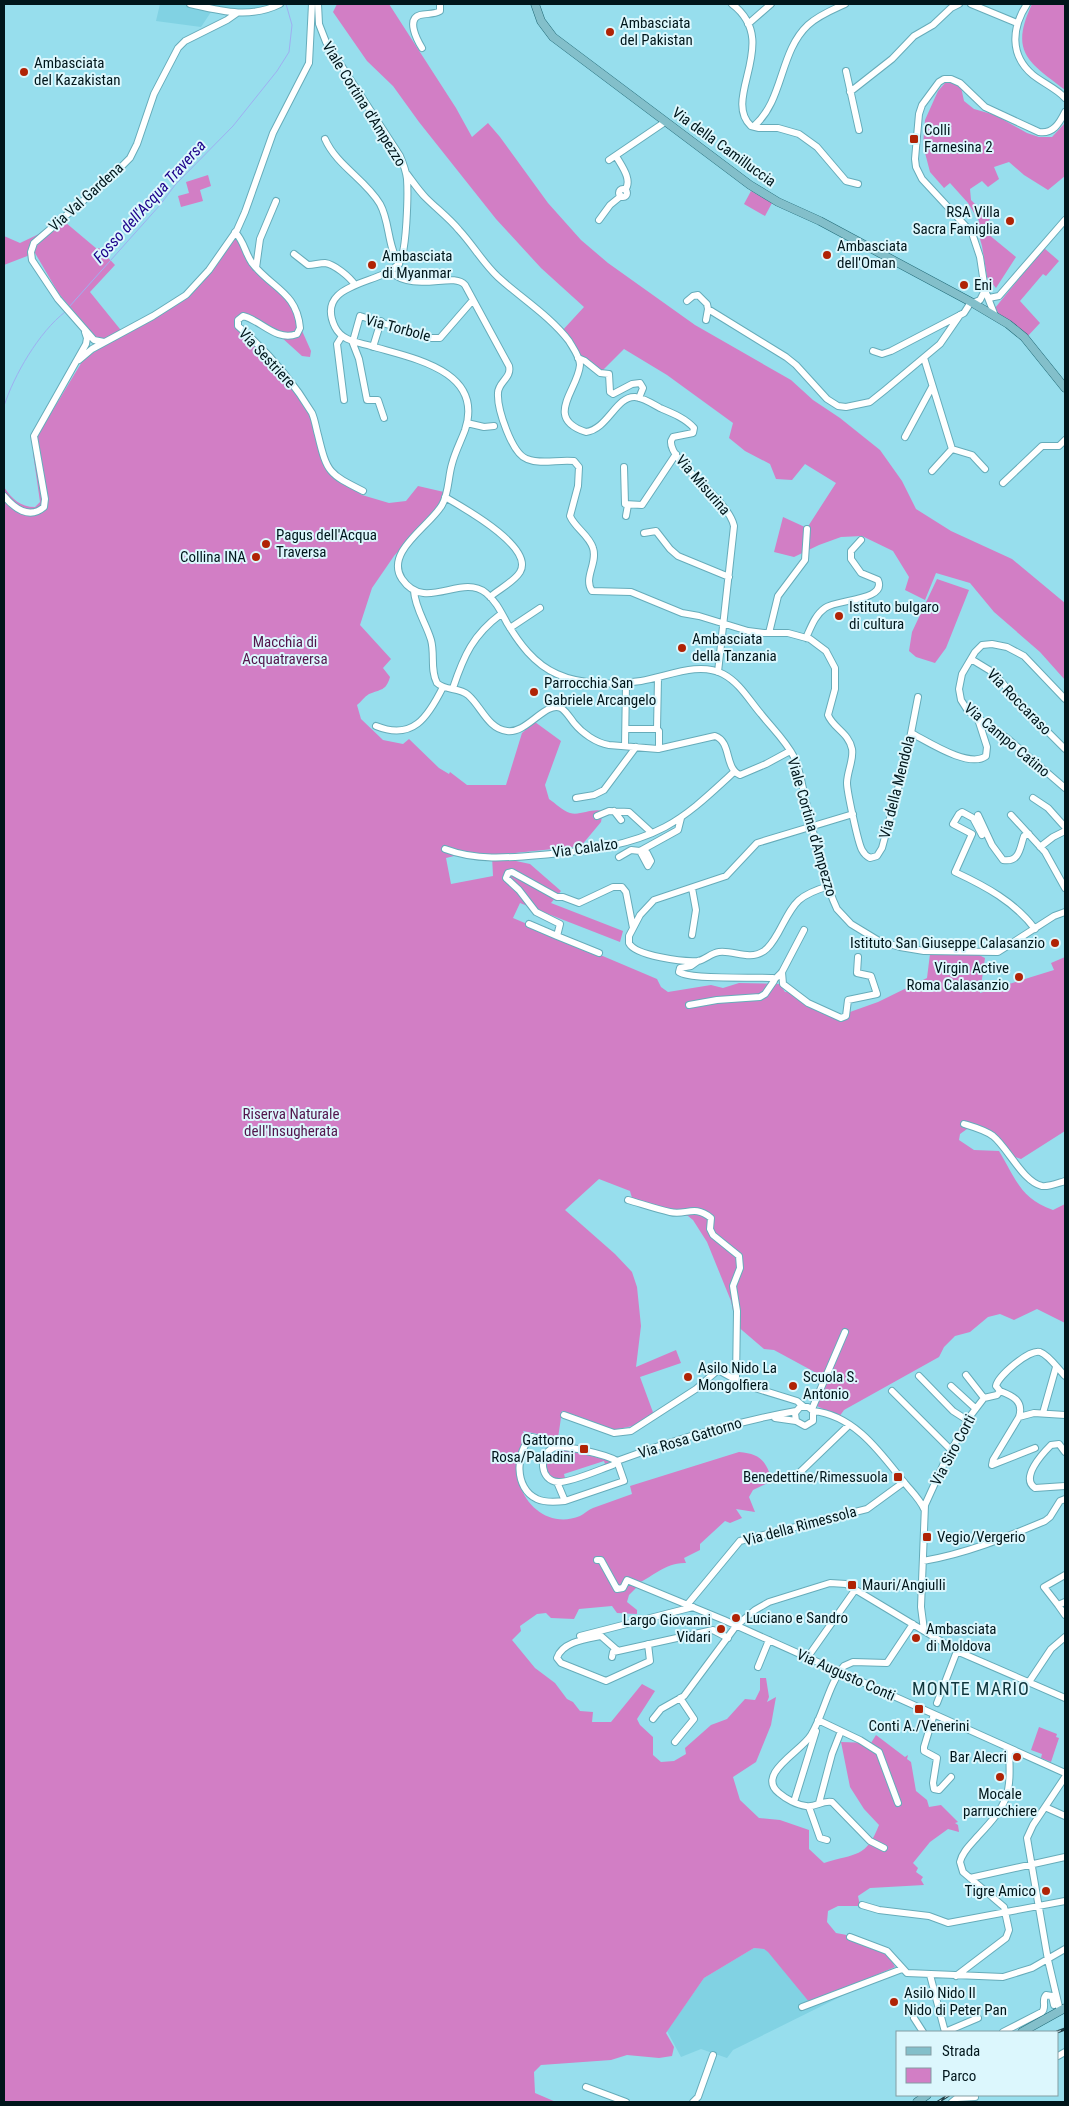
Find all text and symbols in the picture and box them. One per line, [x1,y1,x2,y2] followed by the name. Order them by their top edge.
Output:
[620,14,693,49] place label: Ambasciata del Pakistan
[604,26,616,38] marker: Ambasciata del Pakistan
[318,38,410,170] street label: Viale Cortina d'Ampezzo
[34,54,120,89] place label: Ambasciata del Kazakistan
[18,66,30,78] marker: Ambasciata del Kazakistan
[669,103,779,191] street label: Via della Camilluccia
[924,121,993,156] place label: Colli Farnesina 2
[908,133,920,145] marker: Colli Farnesina 2
[89,136,210,267] water label: Fosso dell'Acqua Traversa
[45,159,127,235] street label: Via Val Gardena
[913,203,1000,238] place label: RSA Villa Sacra Famiglia
[1004,215,1016,227] marker: RSA Villa Sacra Famiglia
[837,237,908,272] place label: Ambasciata dell'Oman
[382,247,453,282] place label: Ambasciata di Myanmar
[821,249,833,261] marker: Ambasciata dell'Oman
[366,259,378,271] marker: Ambasciata di Myanmar
[974,276,992,294] place label: Eni
[958,279,970,291] marker: Eni
[363,311,433,345] street label: Via Torbole
[235,324,299,392] street label: Via Sestriere
[672,451,734,519] street label: Via Misurina
[276,526,377,561] place label: Pagus dell'Acqua Traversa
[260,538,272,550] marker: Pagus dell'Acqua Traversa
[180,548,246,566] place label: Collina INA
[250,551,262,563] marker: Collina INA
[849,598,939,633] place label: Istituto bulgaro di cultura
[833,610,845,622] marker: Istituto bulgaro di cultura
[692,630,777,665] place label: Ambasciata della Tanzania
[242,633,328,668] park label: Macchia di Acquatraversa
[676,642,688,654] marker: Ambasciata della Tanzania
[983,665,1055,739] street label: Via Roccaraso
[544,674,656,709] place label: Parrocchia San Gabriele Arcangelo
[528,686,540,698] marker: Parrocchia San Gabriele Arcangelo
[961,699,1053,781] street label: Via Campo Catino
[875,734,919,840] street label: Via della Mendola
[784,755,840,899] street label: Viale Cortina d'Ampezzo
[551,834,619,862] street label: Via Calalzo
[850,934,1045,952] place label: Istituto San Giuseppe Calasanzio
[1049,937,1061,949] marker: Istituto San Giuseppe Calasanzio
[906,959,1009,994] place label: Virgin Active Roma Calasanzio
[1013,971,1025,983] marker: Virgin Active Roma Calasanzio
[242,1105,340,1140] park label: Riserva Naturale dell'Insugherata
[698,1359,777,1394] place label: Asilo Nido La Mongolfiera
[803,1368,858,1403] place label: Scuola S. Antonio
[682,1371,694,1383] marker: Asilo Nido La Mongolfiera
[787,1380,799,1392] marker: Scuola S. Antonio
[927,1411,979,1489] street label: Via Siro Corti
[636,1414,744,1462] street label: Via Rosa Gattorno
[491,1431,574,1466] place label: Gattorno Rosa/Paladini
[578,1443,590,1455] marker: Gattorno Rosa/Paladini
[743,1468,888,1486] place label: Benedettine/Rimessuola
[892,1471,904,1483] marker: Benedettine/Rimessuola
[742,1502,858,1550] street label: Via della Rimessola
[937,1528,1026,1546] place label: Vegio/Vergerio
[921,1531,933,1543] marker: Vegio/Vergerio
[862,1576,946,1594] place label: Mauri/Angiulli
[846,1579,858,1591] marker: Mauri/Angiulli
[746,1609,848,1627] place label: Luciano e Sandro
[623,1611,711,1646] place label: Largo Giovanni Vidari
[730,1612,742,1624] marker: Luciano e Sandro
[926,1620,997,1655] place label: Ambasciata di Moldova
[715,1623,727,1635] marker: Largo Giovanni Vidari
[910,1632,922,1644] marker: Ambasciata di Moldova
[794,1645,898,1705] street label: Via Augusto Conti
[912,1678,1030,1699] district label: MONTE MARIO
[913,1703,925,1715] marker: Conti A./Venerini
[869,1717,969,1735] place label: Conti A./Venerini
[950,1748,1007,1766] place label: Bar Alecri
[1011,1751,1023,1763] marker: Bar Alecri
[994,1771,1006,1783] marker: Mocale parrucchiere
[963,1785,1037,1820] place label: Mocale parrucchiere
[965,1882,1036,1900] place label: Tigre Amico
[1040,1885,1052,1897] marker: Tigre Amico
[904,1984,1007,2019] place label: Asilo Nido Il Nido di Peter Pan
[888,1996,900,2008] marker: Asilo Nido Il Nido di Peter Pan
[896,2031,1059,2096] legend
[942,2042,980,2060] text: Strada
[942,2067,976,2085] text: Parco

